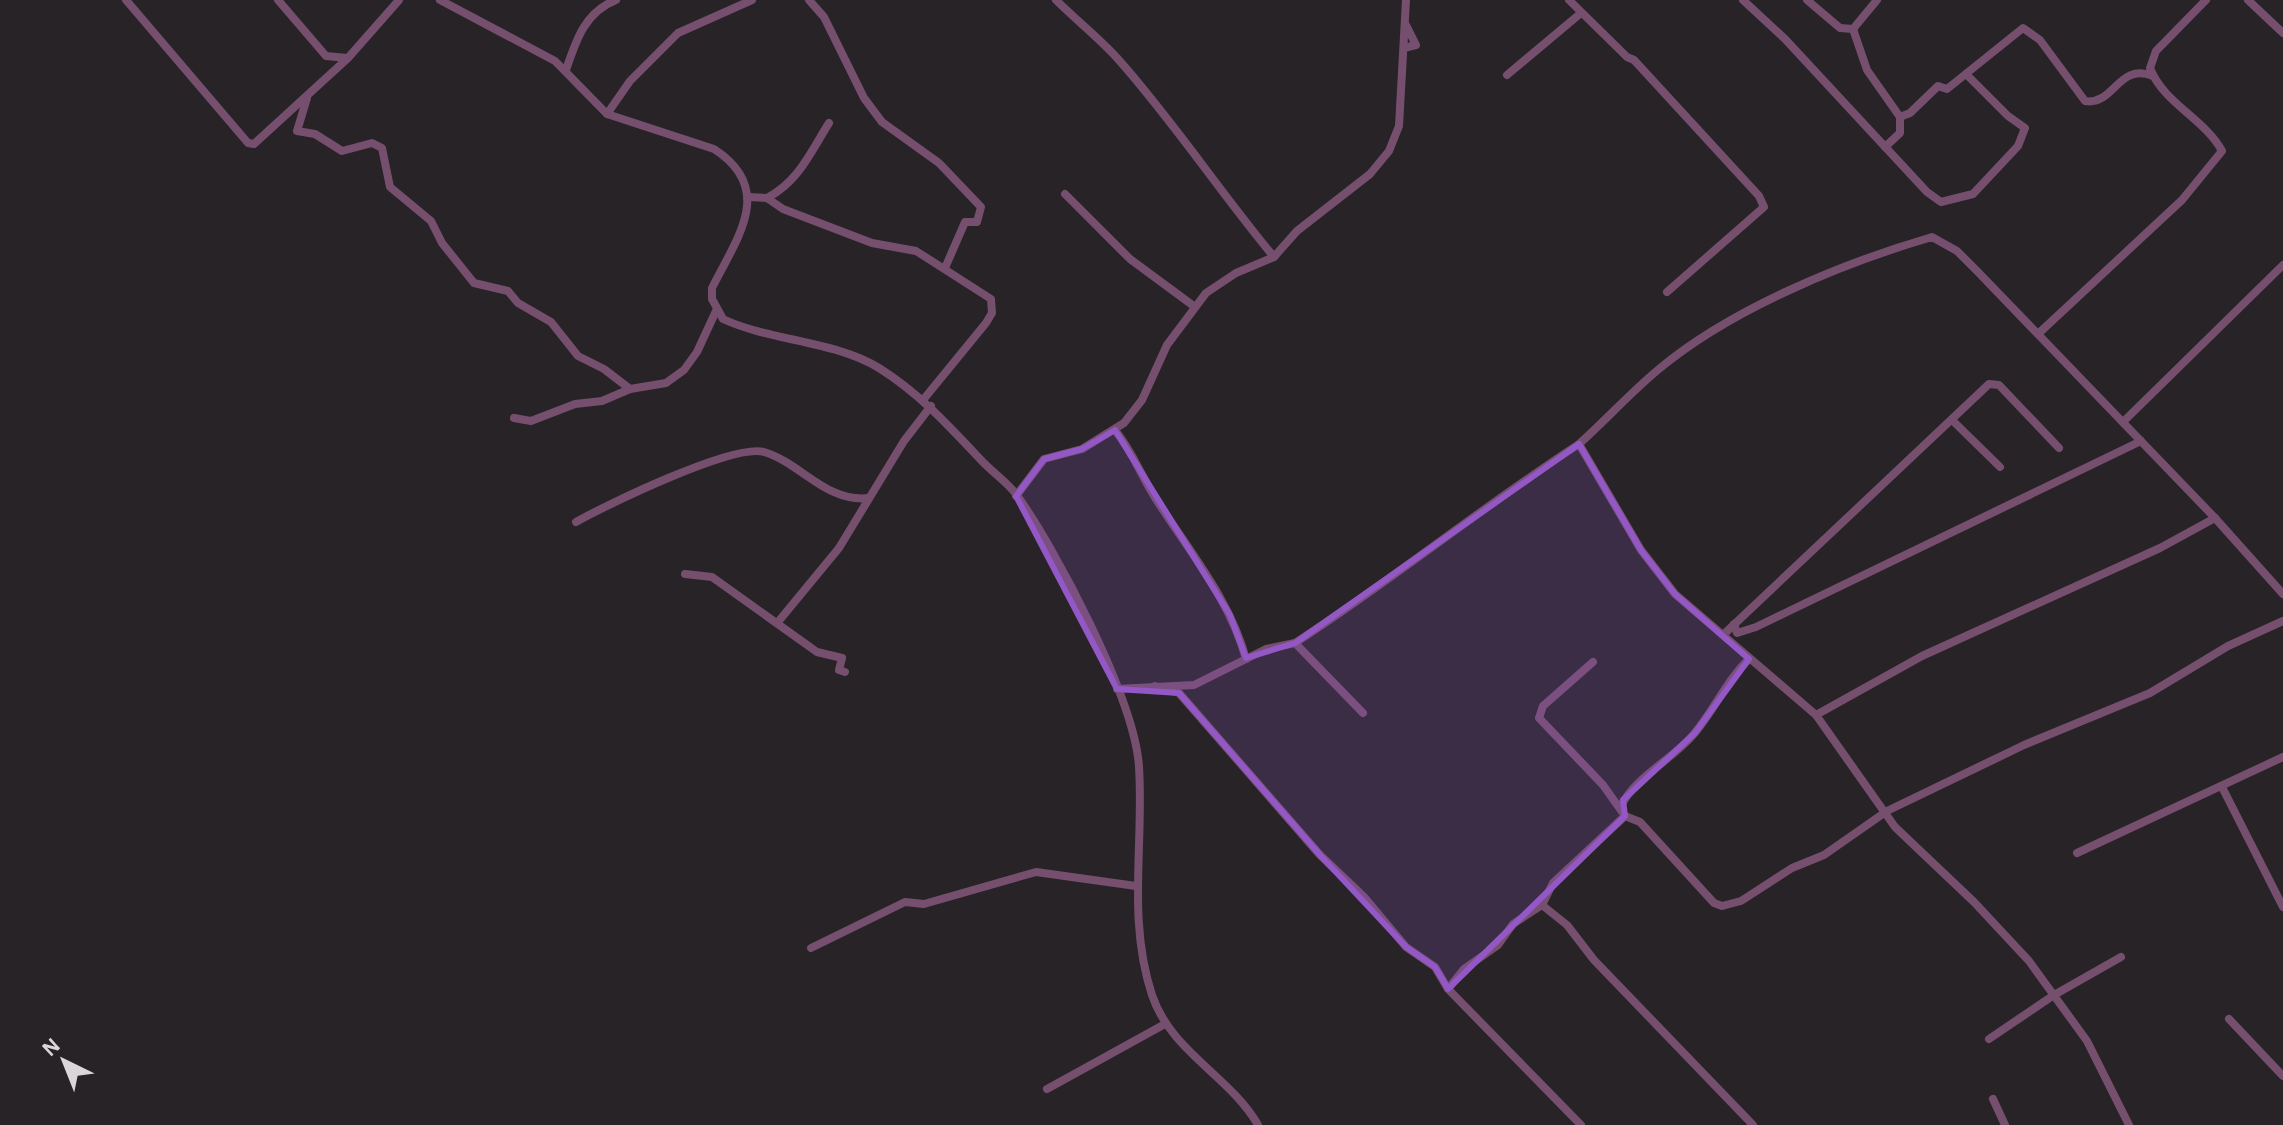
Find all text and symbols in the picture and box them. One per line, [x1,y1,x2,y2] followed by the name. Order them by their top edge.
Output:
[24,1021,104,1101] north arrow
[38,1034,64,1060] text: N

